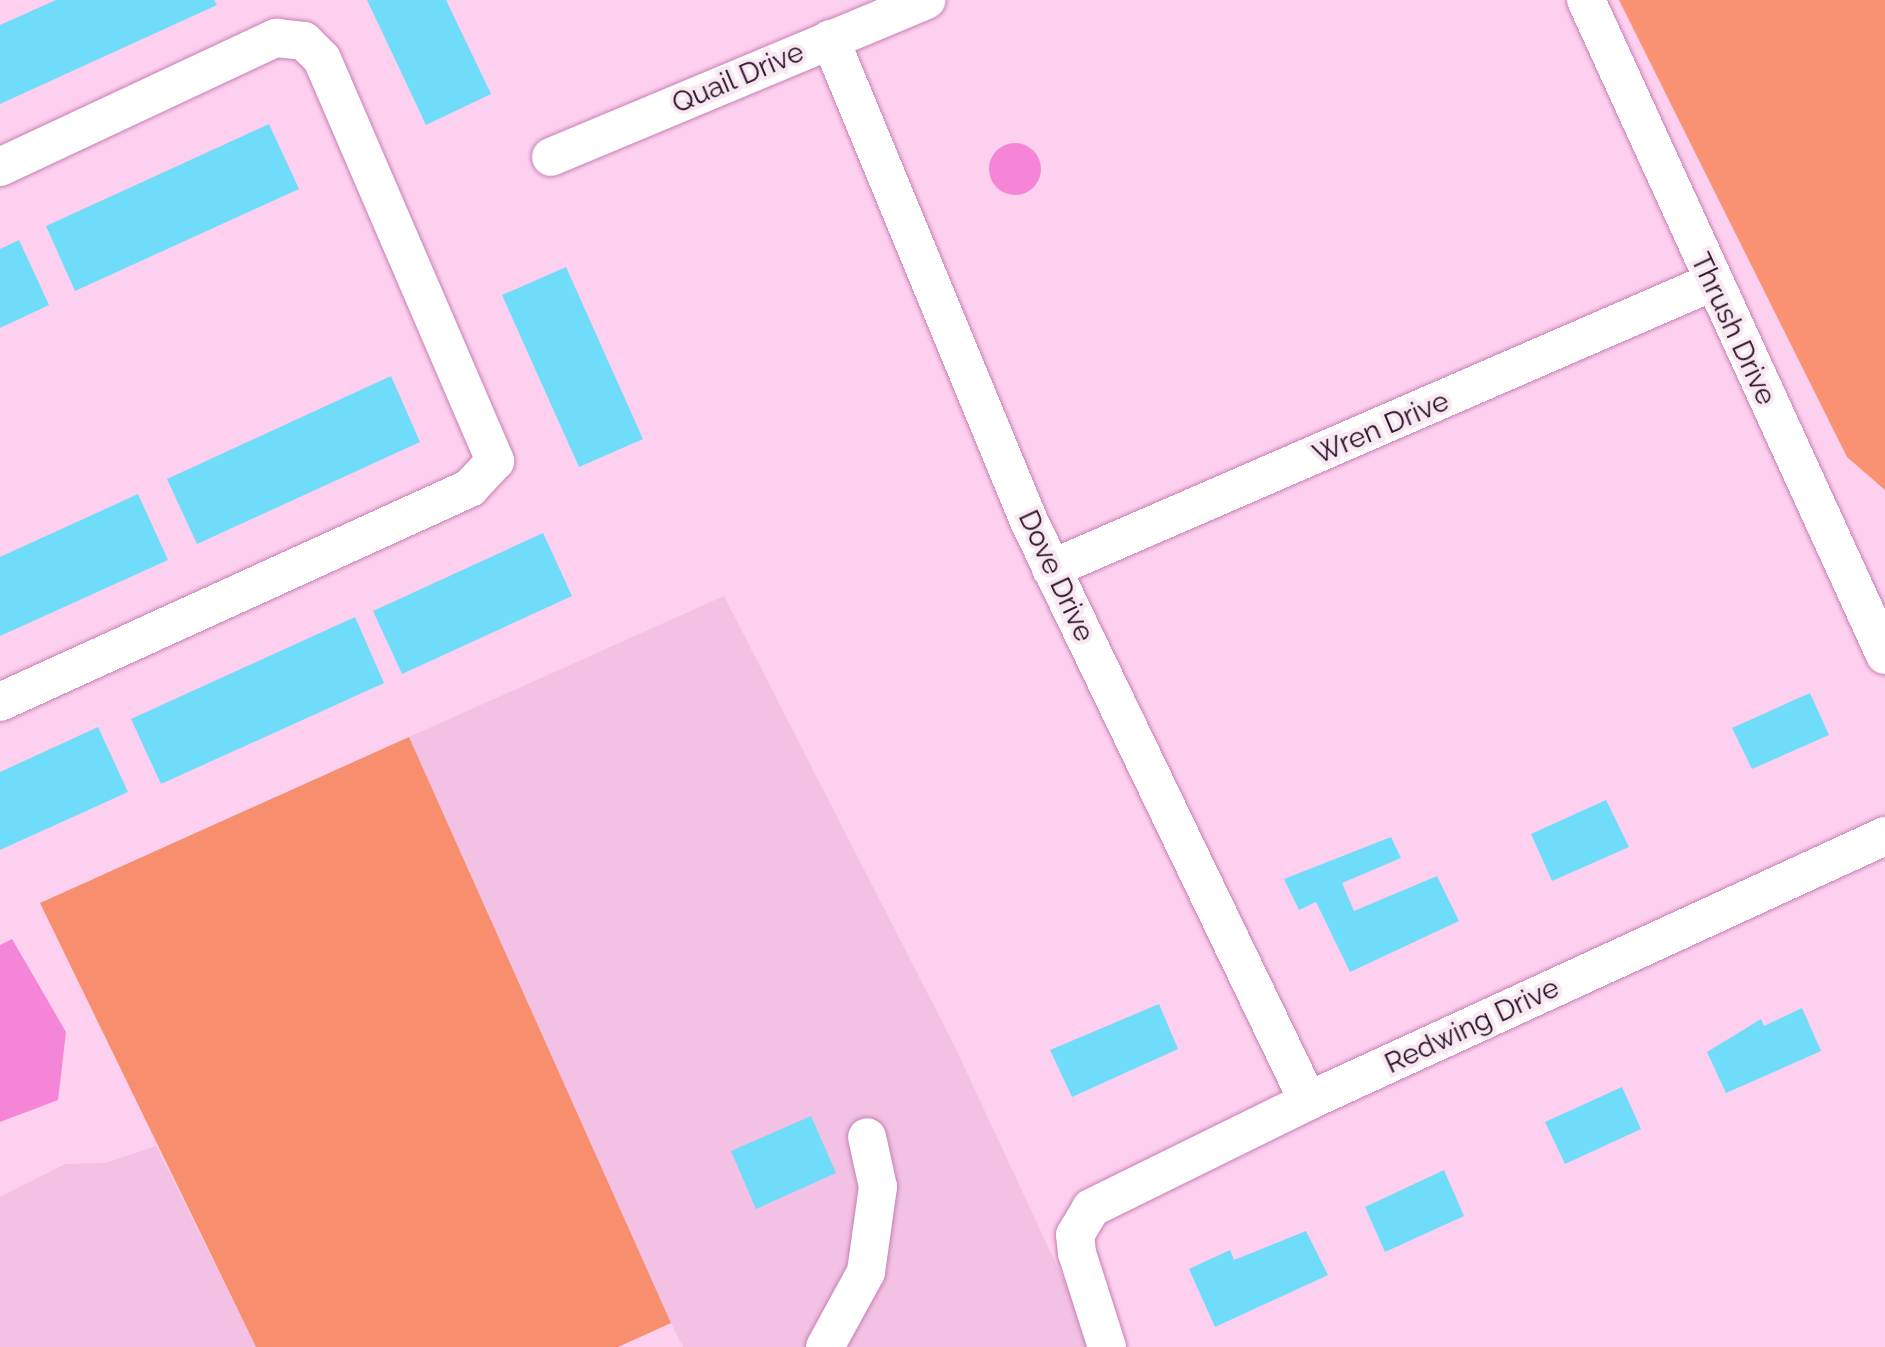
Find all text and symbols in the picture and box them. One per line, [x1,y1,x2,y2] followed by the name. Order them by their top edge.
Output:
[667,35,809,121] street label: Quail Drive
[1683,248,1783,410] street label: Thrush Drive
[1308,384,1454,472] street label: Wren Drive
[1011,505,1101,647] street label: Dove Drive
[1380,971,1564,1081] street label: Redwing Drive

